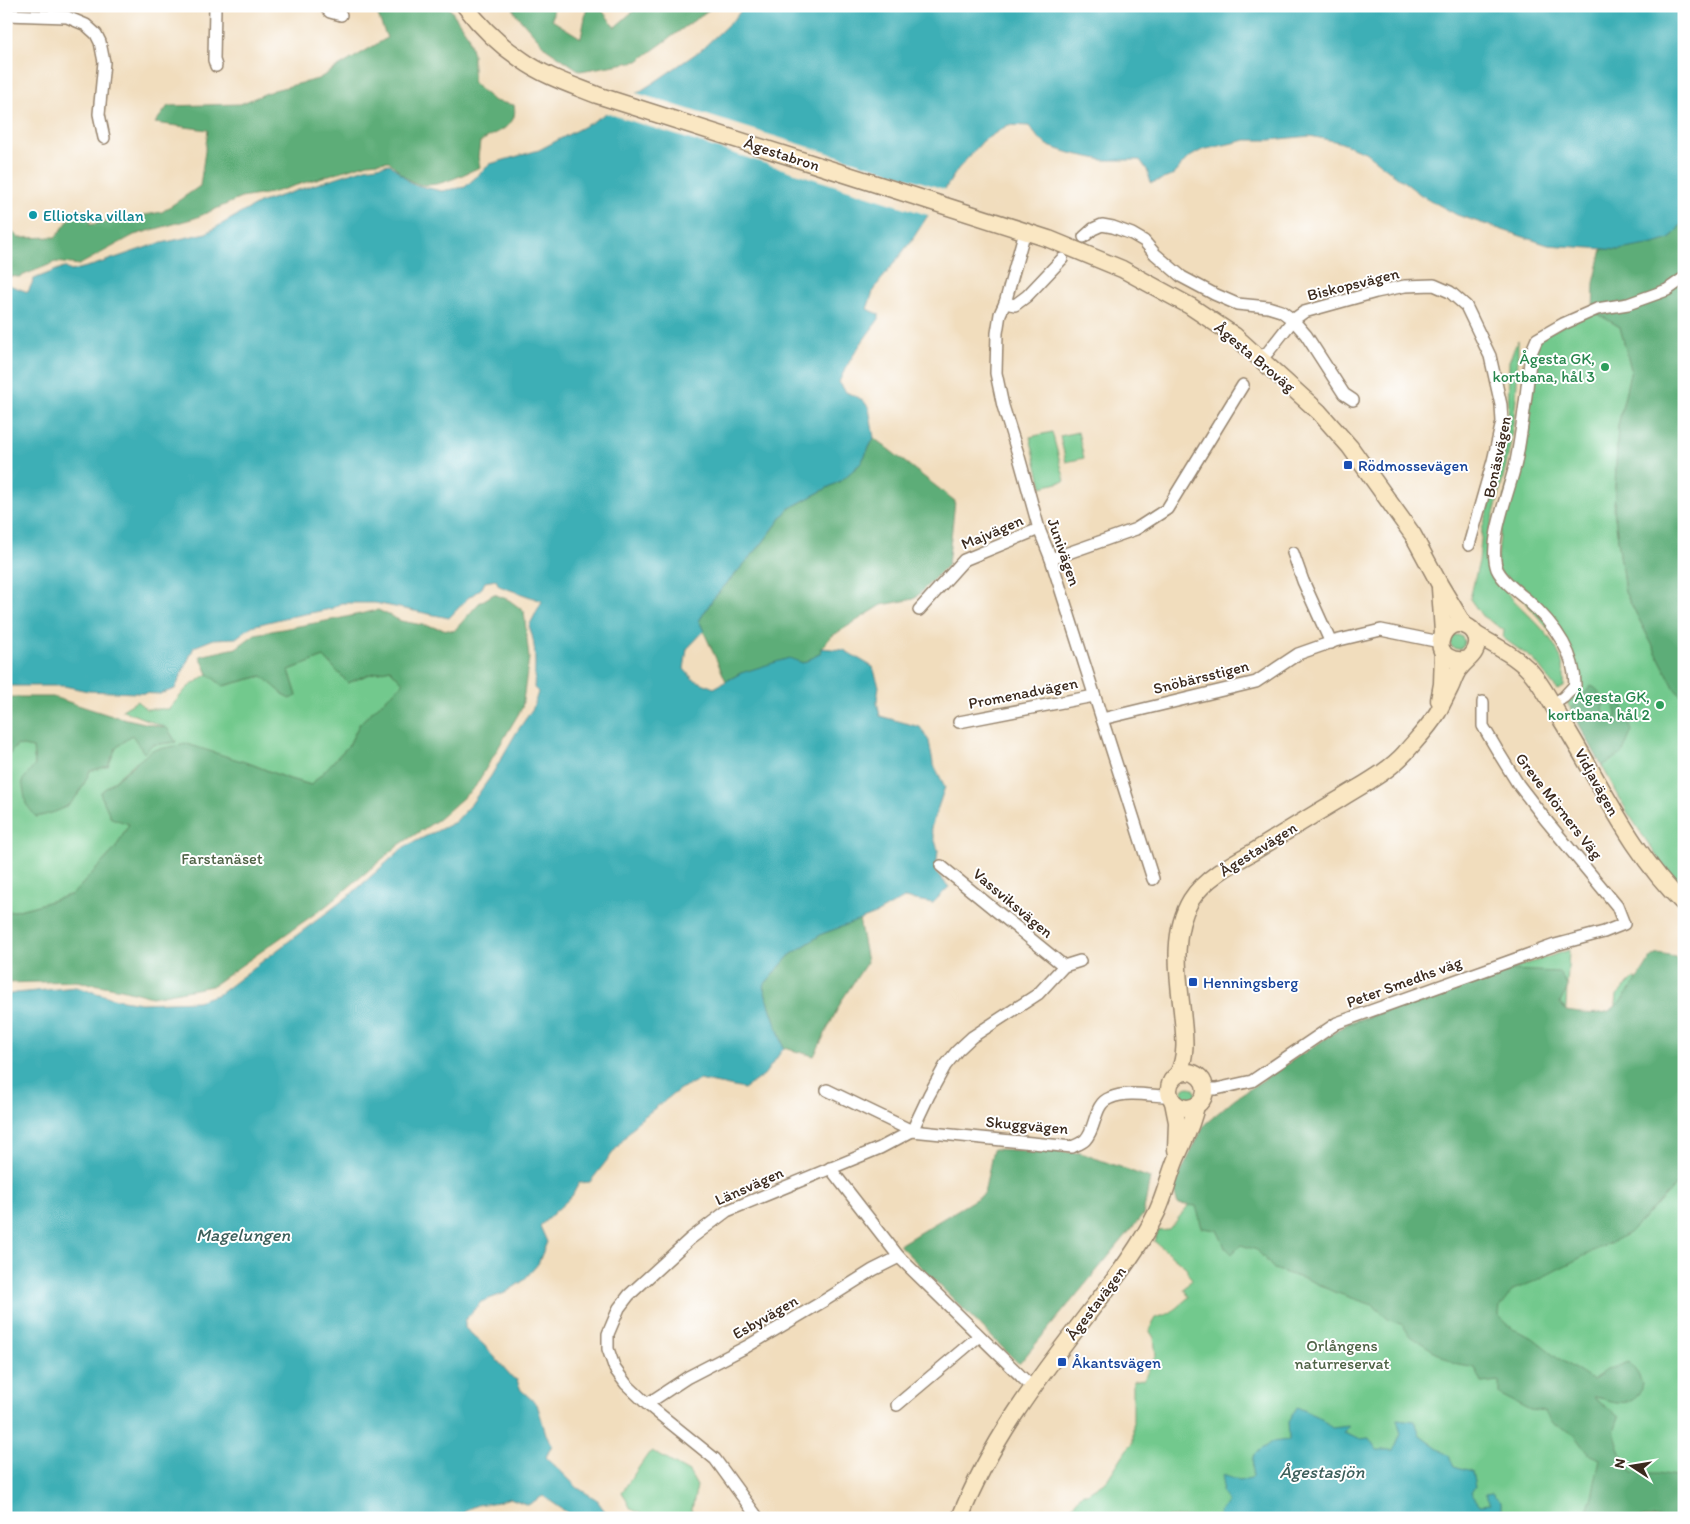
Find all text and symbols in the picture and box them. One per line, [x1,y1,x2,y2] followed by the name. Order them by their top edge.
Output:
[742,133,822,175] street label: Ågestabron
[43,206,144,225] place label: Elliotska villan
[27,209,39,221] marker: Elliotska villan
[1305,263,1401,305] street label: Biskopsvägen
[1211,318,1300,397] street label: Ågesta Broväg
[1493,349,1595,386] place label: Ågesta GK, kortbana, hål 3
[1599,361,1611,373] marker: Ågesta GK, kortbana, hål 3
[1479,414,1515,500] street label: Bonäsvägen
[1358,456,1468,475] place label: Rödmossevägen
[1342,459,1354,471] marker: Rödmossevägen
[958,510,1026,554] street label: Majvägen
[1044,516,1084,588] street label: Junivägen
[1151,656,1251,698] street label: Snöbärsstigen
[967,673,1079,713] street label: Promenadvägen
[1548,687,1651,724] place label: Ågesta GK, kortbana, hål 2
[1654,699,1666,711] marker: Ågesta GK, kortbana, hål 2
[1571,745,1624,820] street label: Vidjavägen
[1512,749,1607,864] street label: Greve Mörners Väg
[1216,818,1300,880] street label: Ågestavägen
[181,849,263,868] park label: Farstanäset
[969,864,1057,942] street label: Vassviksvägen
[1344,952,1465,1012] street label: Peter Smedhs väg
[1203,973,1299,992] place label: Henningsberg
[1187,976,1199,988] marker: Henningsberg
[985,1112,1069,1138] street label: Skuggvägen
[712,1162,786,1209] street label: Länsvägen
[196,1224,290,1246] water label: Magelungen
[1062,1262,1130,1344] street label: Ågestavägen
[729,1291,801,1343] street label: Esbyvägen
[1295,1336,1389,1373] park label: Orlångens naturreservat
[1072,1353,1161,1372] place label: Åkantsvägen
[1056,1356,1068,1368] marker: Åkantsvägen
[1608,1442,1658,1492] north arrow
[1610,1457,1629,1470] text: N
[1280,1461,1365,1483] water label: Ågestasjön

